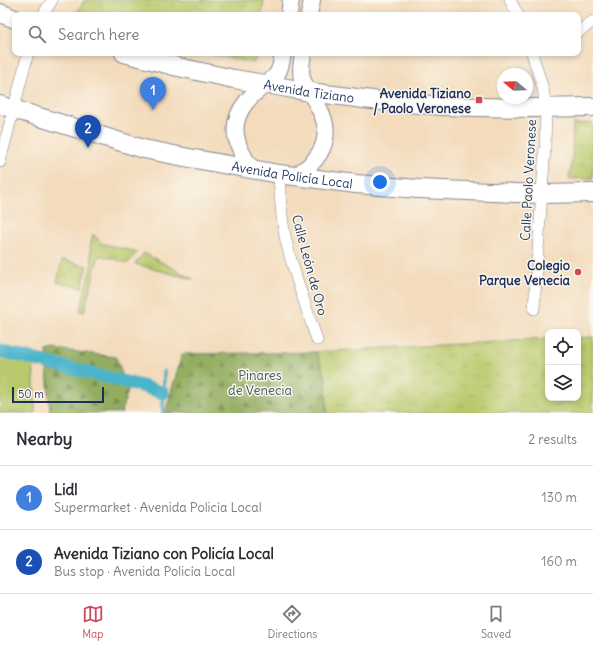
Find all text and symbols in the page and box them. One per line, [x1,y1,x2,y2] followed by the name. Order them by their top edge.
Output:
[12,12,581,56] search box
[26,23,48,45] icon: search
[58,25,139,44] text: Search here
[497,68,533,104] north arrow
[262,76,355,107] street label: Avenida Tiziano
[140,77,166,110] pin: 1
[373,85,471,117] place label: Avenida Tiziano / Paolo Veronese
[474,95,484,105] marker: Avenida Tiziano / Paolo Veronese
[75,115,101,148] pin: 2
[517,119,540,241] street label: Calle Paolo Veronese
[230,158,354,192] street label: Avenida Policía Local
[370,172,390,192] your location
[288,213,331,317] street label: Calle León de Oro
[479,257,571,289] place label: Colegio Parque Venecia
[573,267,583,277] marker: Colegio Parque Venecia
[545,329,581,401] map controls
[545,329,581,365] button: locate
[545,365,581,401] button: layers
[228,367,292,399] park label: Pinares de Venecia
[12,385,104,404] scale bar
[18,387,44,401] text: 50 m
[16,428,72,450] text: Nearby
[528,431,577,448] text: 2 results
[54,480,78,499] text: Lidl
[26,489,32,506] text: 1
[541,489,577,506] text: 130 m
[54,499,262,516] text: Supermarket · Avenida Policía Local
[54,544,274,563] text: Avenida Tiziano con Policía Local
[25,553,33,570] text: 2
[541,553,577,570] text: 160 m
[54,563,235,580] text: Bus stop · Avenida Policía Local
[82,603,104,641] tab: Map
[268,603,317,641] tab: Directions
[481,603,511,641] tab: Saved

